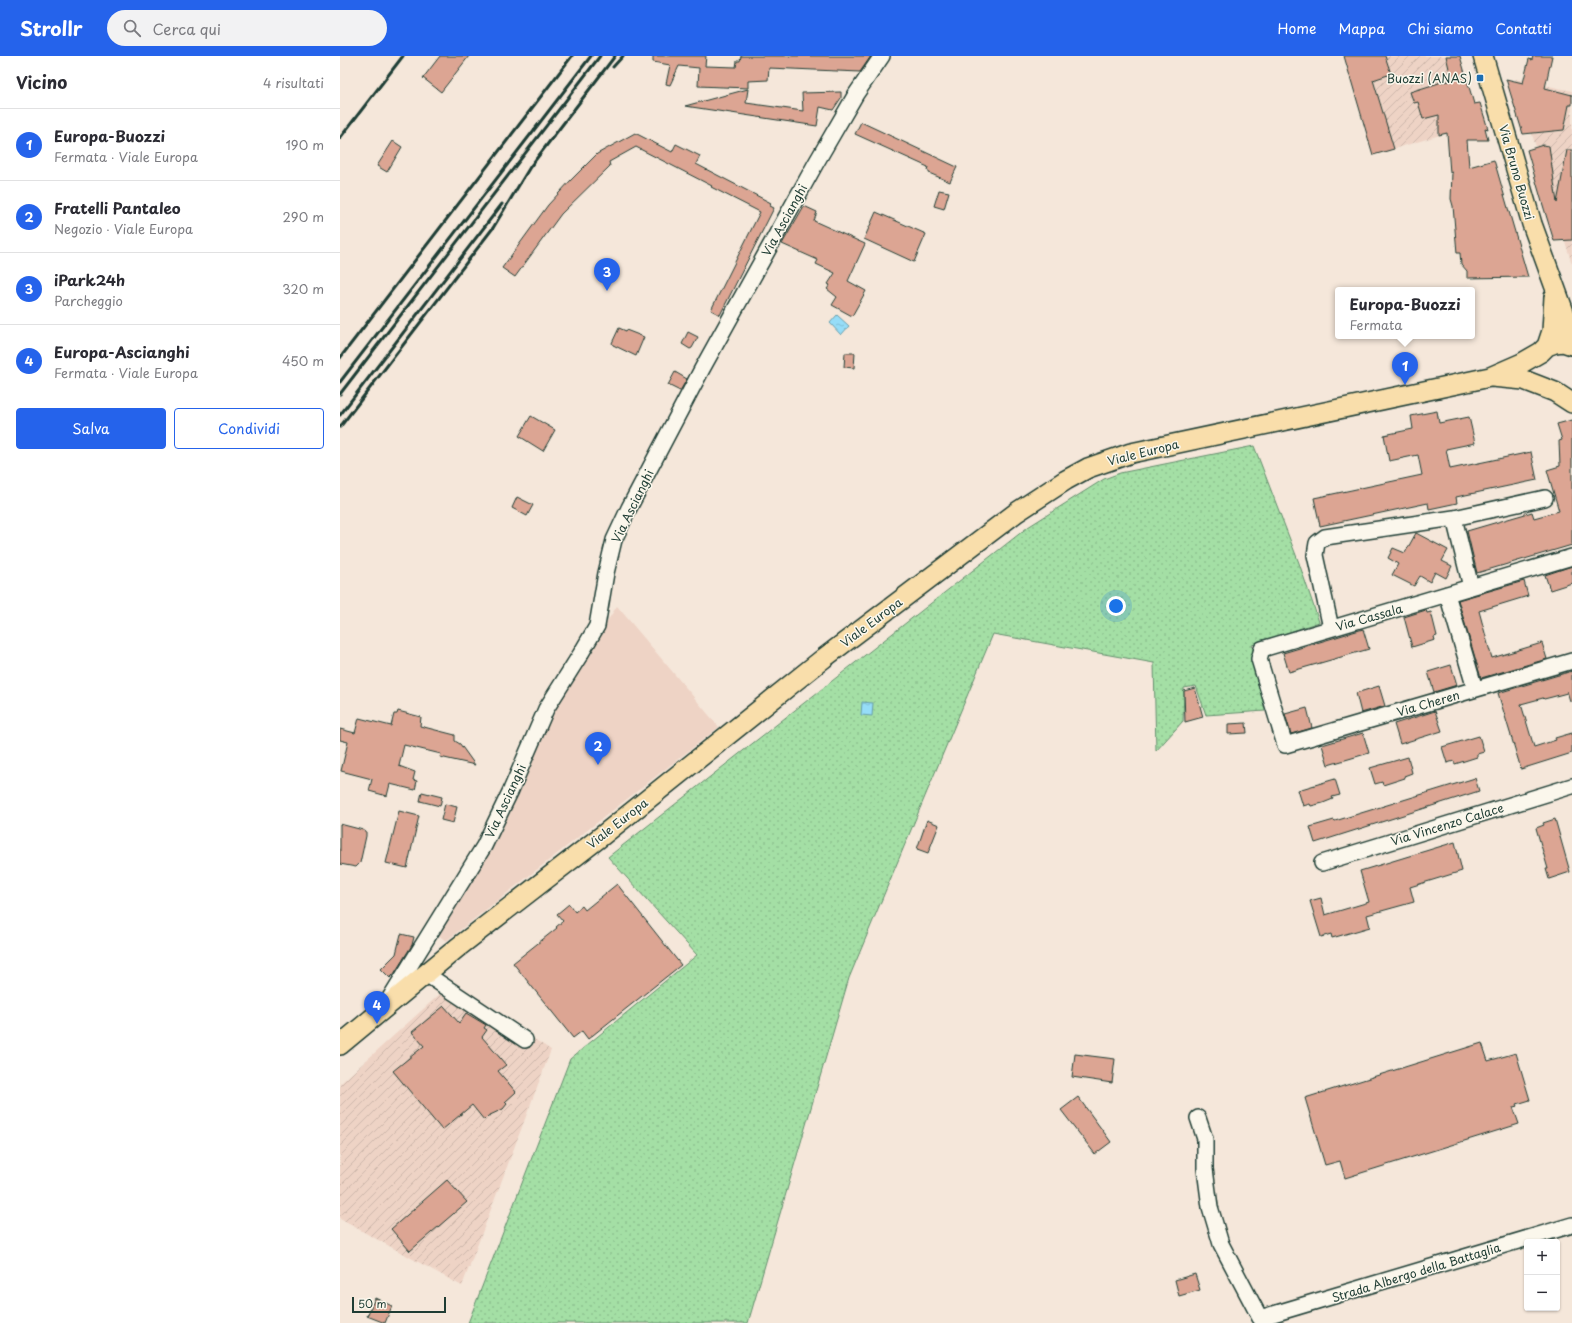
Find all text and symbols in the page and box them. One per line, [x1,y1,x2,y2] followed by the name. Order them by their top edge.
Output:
[107,10,387,46] search box
[20,14,83,42] text: Strollr
[121,17,143,39] icon: search
[153,17,221,40] text: Cerca qui
[1278,18,1316,39] text: Home
[1338,18,1385,39] text: Mappa
[1407,18,1473,39] text: Chi siamo
[1495,18,1552,39] text: Contatti
[16,69,67,95] text: Vicino
[1387,69,1472,87] place label: Buozzi (ANAS)
[263,73,324,92] text: 4 risultati
[1475,73,1485,83] marker: Buozzi (ANAS)
[1495,122,1539,222] street label: Via Bruno Buozzi
[54,124,165,147] text: Europa-Buozzi
[26,135,32,154] text: 1
[285,135,324,154] text: 190 m
[54,147,198,166] text: Fermata · Viale Europa
[757,181,811,259] street label: Via Ascianghi
[54,196,181,219] text: Fratelli Pantaleo
[24,207,34,226] text: 2
[283,207,324,226] text: 290 m
[54,219,193,238] text: Negozio · Viale Europa
[594,258,620,291] pin: 3
[54,268,125,291] text: iPark24h
[25,279,33,298] text: 3
[282,279,324,298] text: 320 m
[1335,287,1475,339] popup
[54,291,123,310] text: Parcheggio
[1349,292,1461,315] text: Europa-Buozzi
[1349,315,1402,334] text: Fermata
[54,340,190,363] text: Europa-Ascianghi
[25,351,33,370] text: 4
[282,351,324,370] text: 450 m
[1392,352,1418,385] pin: 1
[54,363,198,382] text: Fermata · Viale Europa
[16,408,166,449] button: Salva
[174,408,324,449] button: Condividi
[1105,434,1181,470] street label: Viale Europa
[606,466,658,546] street label: Via Ascianghi
[836,592,906,651] street label: Viale Europa
[1106,596,1126,616] your location
[1333,599,1405,635] street label: Via Cassala
[1394,685,1462,721] street label: Via Cheren
[585,732,611,765] pin: 2
[480,761,530,841] street label: Via Ascianghi
[583,793,652,853] street label: Viale Europa
[1388,798,1506,850] street label: Via Vincenzo Calace
[364,991,390,1024] pin: 4
[1329,1238,1503,1306] street label: Strada Albergo della Battaglia
[1524,1239,1560,1311] map controls
[1524,1239,1560,1275] button: +
[1524,1275,1560,1311] button: −
[352,1295,446,1314] scale bar
[358,1295,387,1312] text: 50 m

